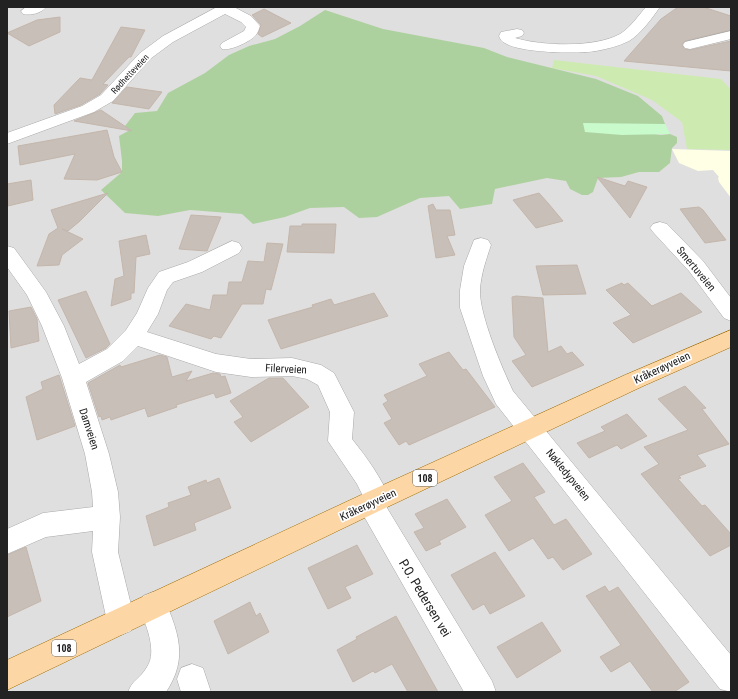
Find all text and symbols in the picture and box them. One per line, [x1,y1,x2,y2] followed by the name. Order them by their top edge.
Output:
[109,52,151,96] street label: Rødhetteveien
[674,244,718,294] street label: Smertuveien
[632,349,692,387] street label: Kråkerøyveien
[265,361,307,377] street label: Filerveien
[76,407,102,451] street label: Damveien
[543,446,593,504] street label: Nøkledypveien
[413,470,437,486] road number: 108
[338,486,398,524] street label: Kråkerøyveien
[396,557,454,639] street label: P.O. Pedersen vei
[52,640,76,656] road number: 108

